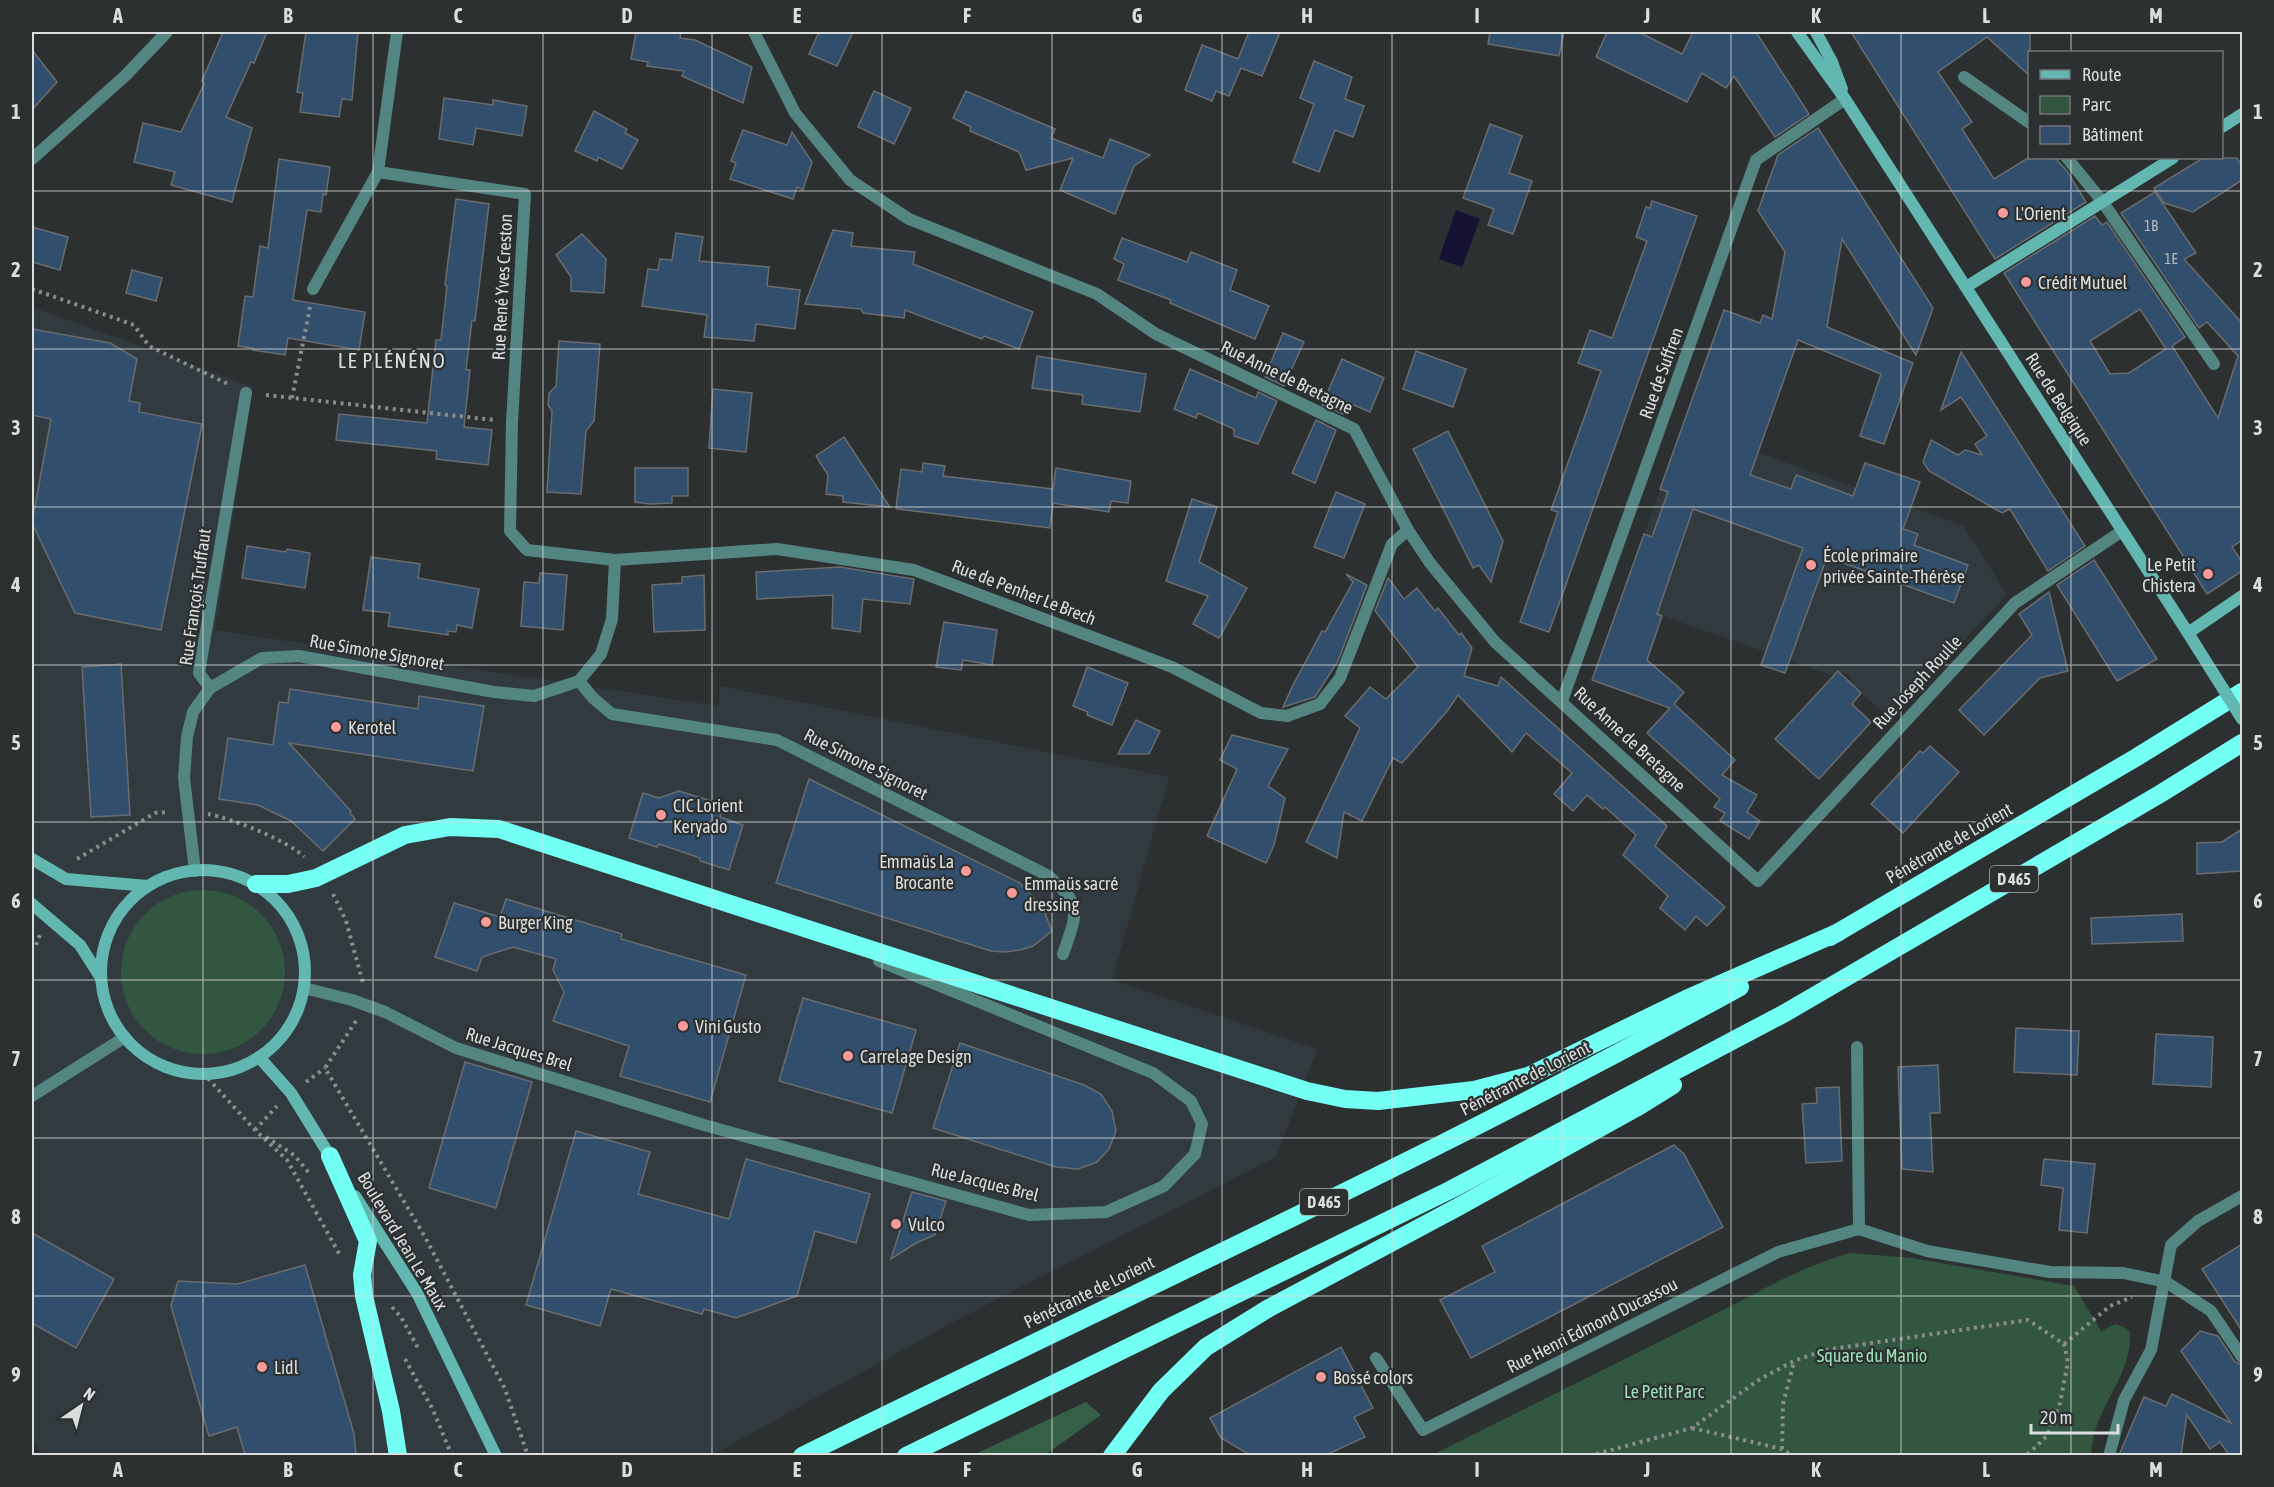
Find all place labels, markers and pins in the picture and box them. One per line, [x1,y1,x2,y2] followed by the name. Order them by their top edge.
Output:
[2015,203,2066,224] place label: L'Orient
[1996,206,2010,220] marker: L'Orient
[2038,272,2128,293] place label: Crédit Mutuel
[2019,275,2033,289] marker: Crédit Mutuel
[1823,545,1965,587] place label: École primaire privée Sainte-Thérèse
[2142,554,2196,596] place label: Le Petit Chistera
[1804,558,1818,572] marker: École primaire privée Sainte-Thérèse
[2201,567,2215,581] marker: Le Petit Chistera
[348,717,397,738] place label: Kerotel
[329,720,343,734] marker: Kerotel
[673,795,743,837] place label: CIC Lorient Keryado
[654,808,668,822] marker: CIC Lorient Keryado
[879,851,954,893] place label: Emmaüs La Brocante
[959,864,973,878] marker: Emmaüs La Brocante
[1024,873,1118,915] place label: Emmaüs sacré dressing
[1005,886,1019,900] marker: Emmaüs sacré dressing
[498,912,573,933] place label: Burger King
[479,915,493,929] marker: Burger King
[695,1016,761,1037] place label: Vini Gusto
[676,1019,690,1033] marker: Vini Gusto
[860,1046,972,1067] place label: Carrelage Design
[841,1049,855,1063] marker: Carrelage Design
[908,1214,945,1235] place label: Vulco
[889,1217,903,1231] marker: Vulco
[274,1357,299,1378] place label: Lidl
[255,1360,269,1374] marker: Lidl
[1333,1367,1413,1388] place label: Bossé colors
[1314,1370,1328,1384] marker: Bossé colors

